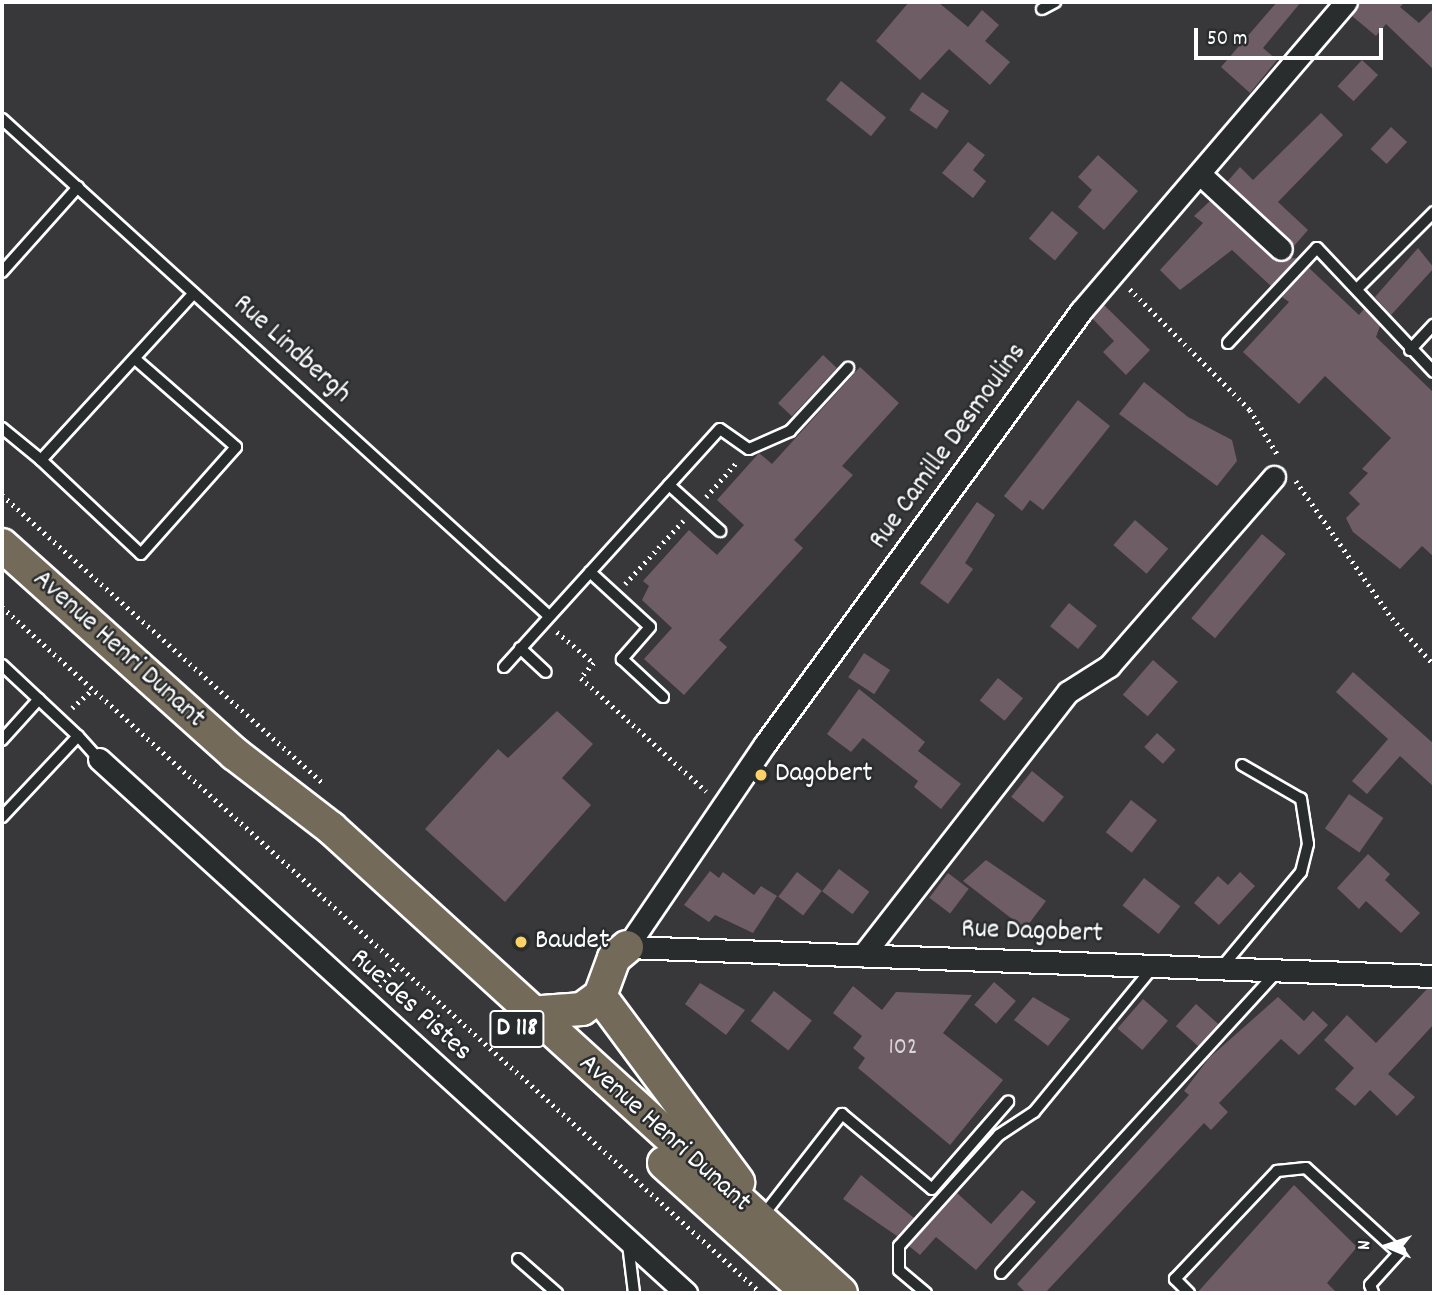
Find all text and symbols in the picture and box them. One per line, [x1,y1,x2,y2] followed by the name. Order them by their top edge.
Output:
[1198,14,1387,58] scale bar
[1207,25,1247,55] text: 50 m
[225,288,357,412] street label: Rue Lindbergh
[863,337,1035,557] street label: Rue Camille Desmoulins
[25,564,211,736] street label: Avenue Henri Dunant
[775,758,872,792] place label: Dagobert
[753,767,769,783] marker: Dagobert
[961,914,1103,952] street label: Rue Dagobert
[535,925,609,959] place label: Baudet
[513,934,529,950] marker: Baudet
[342,943,478,1069] street label: Rue des Pistes
[489,1006,545,1052] road number: D 118
[889,1035,917,1063] house number: 102
[571,1048,757,1220] street label: Avenue Henri Dunant
[1352,1211,1422,1281] north arrow
[1352,1240,1379,1250] text: N

